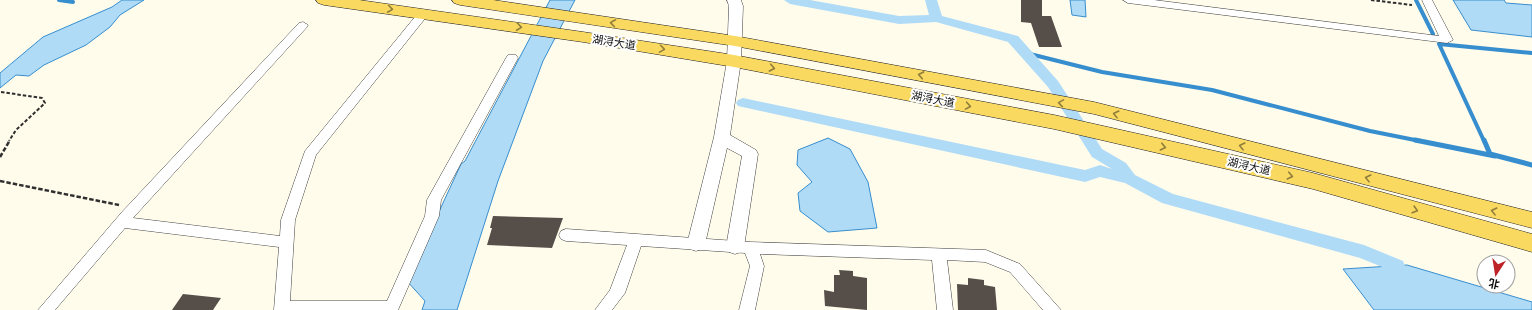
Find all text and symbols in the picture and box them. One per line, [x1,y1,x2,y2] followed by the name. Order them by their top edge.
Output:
[387,4,394,13] one-way arrow
[610,19,616,28] one-way arrow
[516,22,522,31] one-way arrow
[591,32,637,52] street label: 湖浔大道
[658,44,665,53] one-way arrow
[769,64,775,72] one-way arrow
[918,72,924,80] one-way arrow
[910,88,956,110] street label: 湖浔大道
[1058,99,1064,107] one-way arrow
[965,101,972,110] one-way arrow
[1113,110,1120,118] one-way arrow
[1160,142,1167,150] one-way arrow
[1239,142,1246,151] one-way arrow
[1226,154,1272,178] street label: 湖浔大道
[1287,171,1293,179] one-way arrow
[1365,175,1372,183] one-way arrow
[1412,205,1419,214] one-way arrow
[1491,207,1497,215] one-way arrow
[1476,254,1516,294] north arrow
[1487,276,1501,292] text: 北

